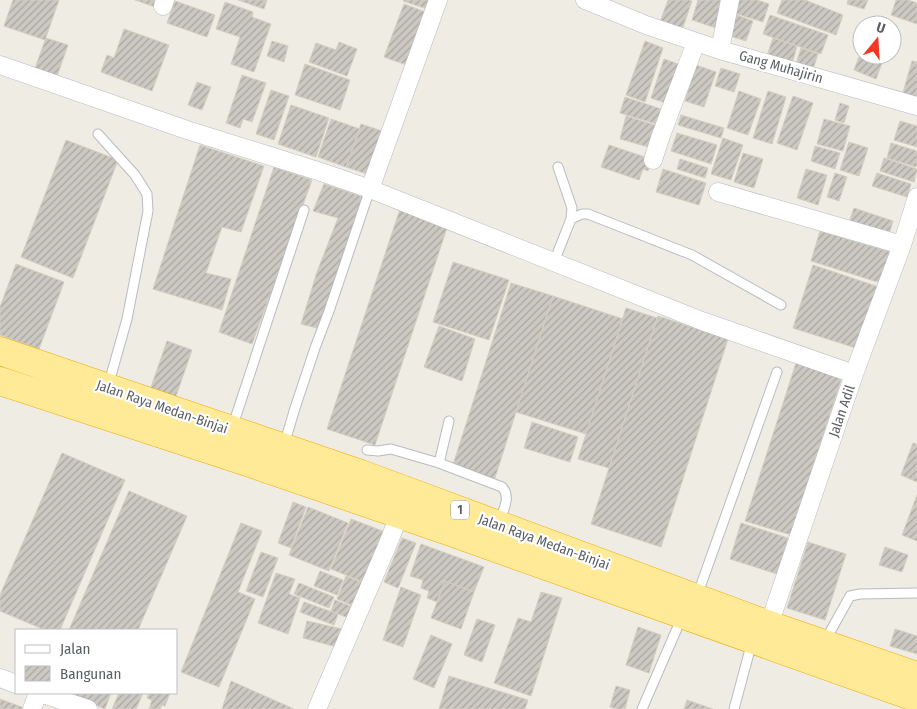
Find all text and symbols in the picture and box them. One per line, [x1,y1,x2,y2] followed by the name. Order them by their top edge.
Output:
[852,15,902,65] north arrow
[874,19,887,37] text: U
[737,47,825,87] street label: Gang Muhajirin
[94,376,230,438] street label: Jalan Raya Medan-Binjai
[825,383,859,439] street label: Jalan Adil
[451,500,469,520] road number: 1
[476,510,612,574] street label: Jalan Raya Medan-Binjai
[15,629,178,694] legend
[60,640,90,658] text: Jalan
[60,665,121,683] text: Bangunan

